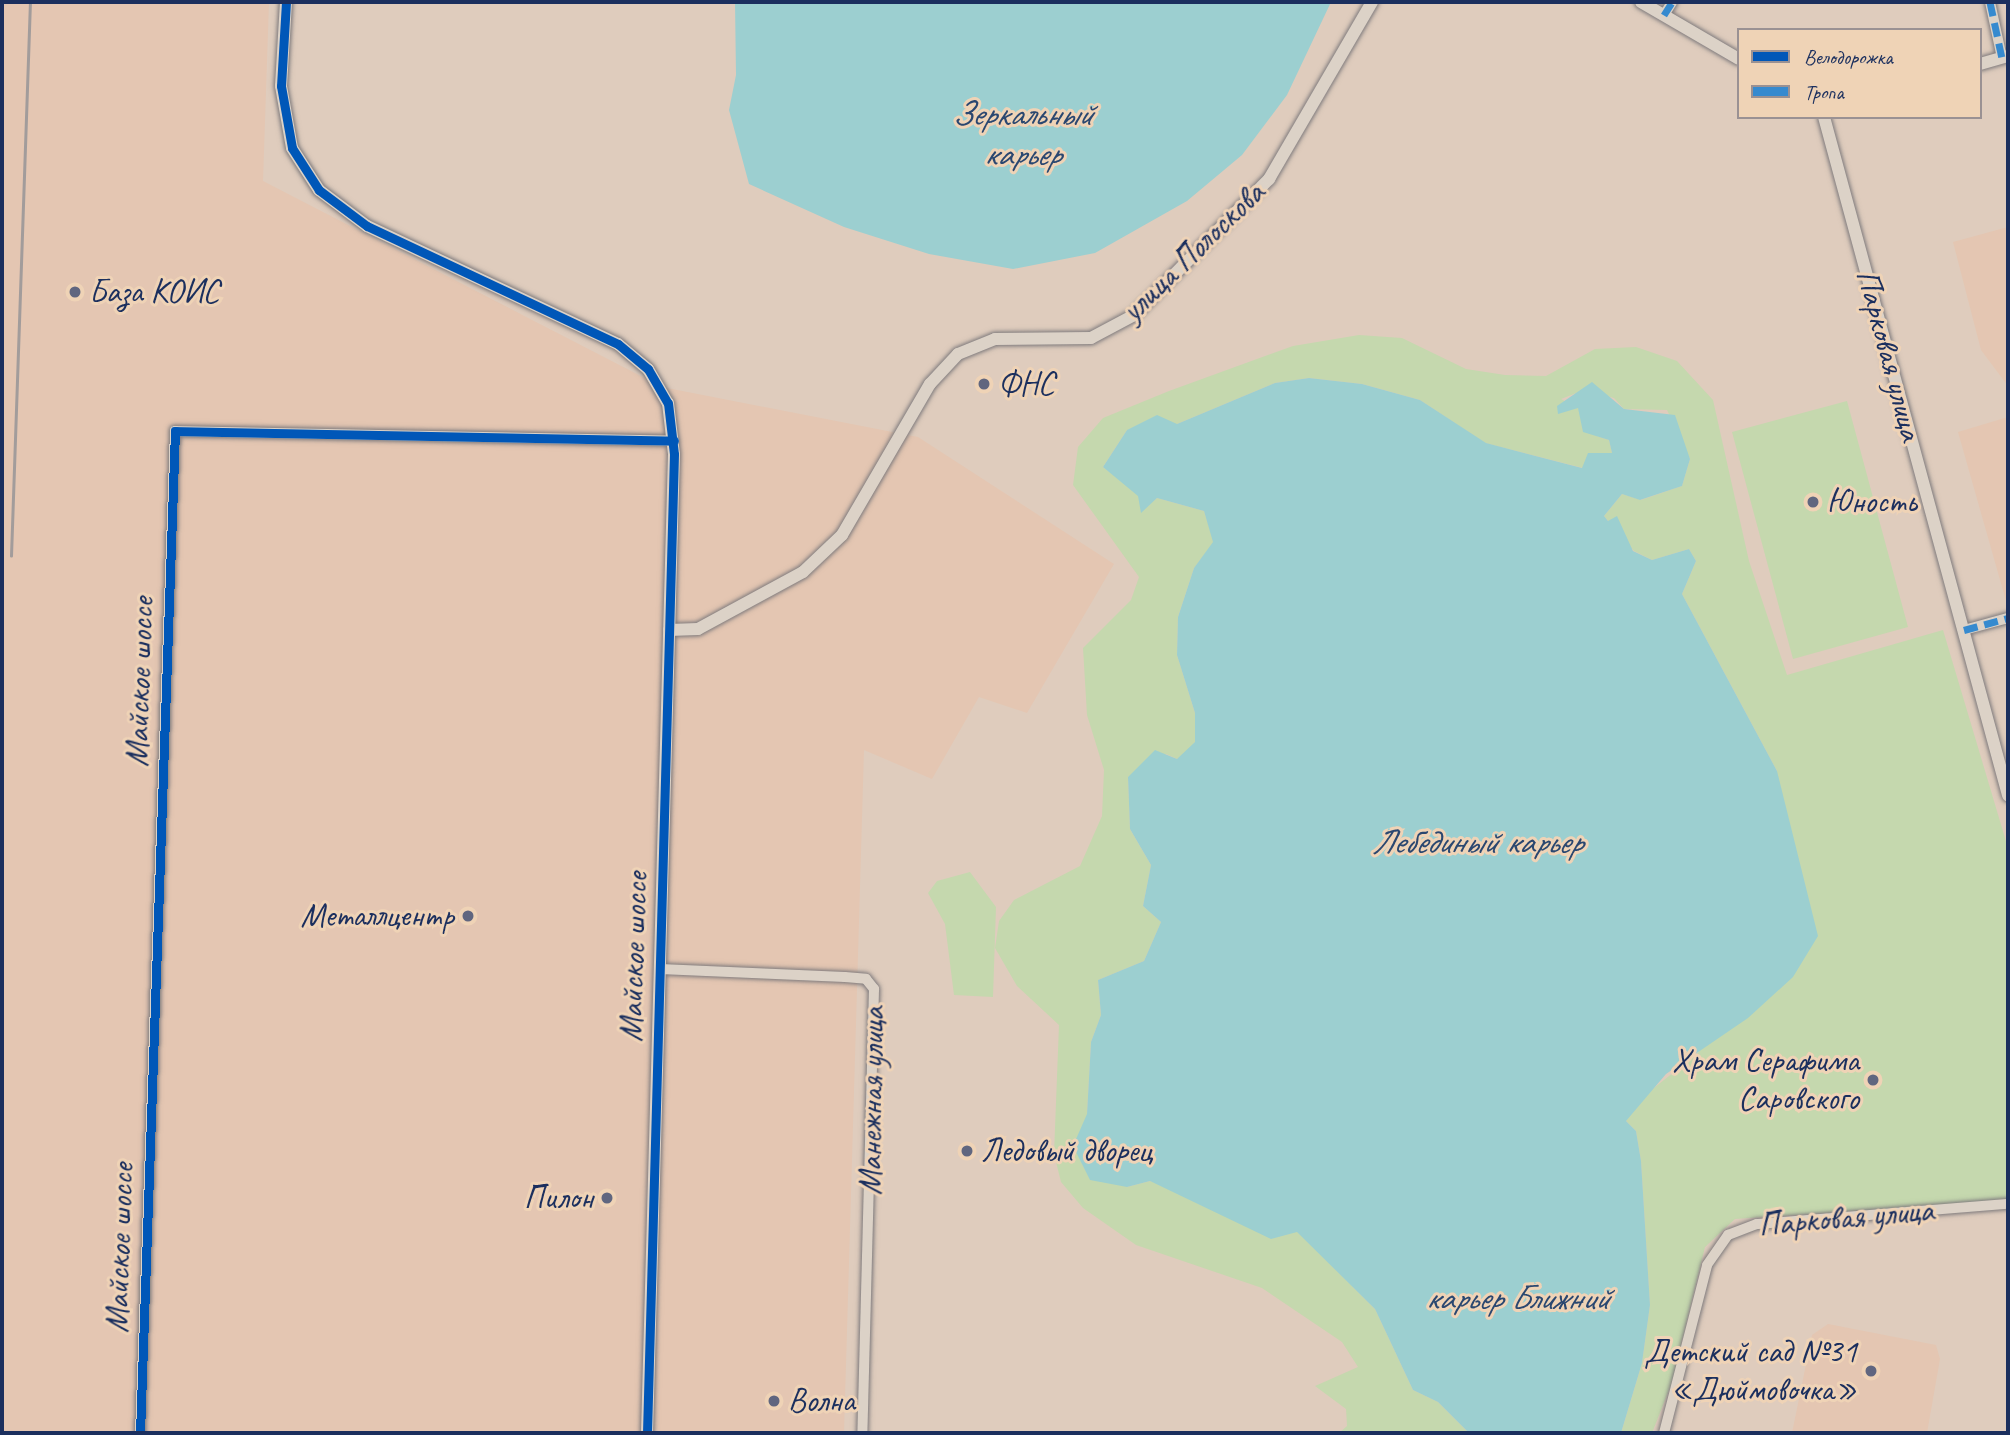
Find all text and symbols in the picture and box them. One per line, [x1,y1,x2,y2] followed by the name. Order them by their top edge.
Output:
[1737,28,1982,119] legend
[1804,44,1893,70] text: Велодорожка
[1804,79,1844,105] text: Тропа
[952,93,1092,175] water label: Зеркальный карьер
[1113,174,1273,330] street label: улица Полоскова
[1847,264,1931,446] street label: Парковая улица
[89,272,219,312] place label: База КОИС
[67,284,83,300] marker: База КОИС
[998,364,1054,404] place label: ФНС
[976,376,992,392] marker: ФНС
[1827,482,1917,522] place label: Юность
[1805,494,1821,510] marker: Юность
[117,595,163,769] street label: Майское шоссе
[1372,821,1582,863] water label: Лебединый карьер
[611,870,657,1044] street label: Майское шоссе
[300,896,454,936] place label: Металлцентр
[460,908,476,924] marker: Металлцентр
[851,1006,893,1196] street label: Манежная улица
[1675,1041,1859,1119] place label: Храм Серафима Саровского
[1865,1072,1881,1088] marker: Храм Серафима Саровского
[981,1131,1152,1171] place label: Ледовый дворец
[959,1143,975,1159] marker: Ледовый дворец
[97,1161,143,1335] street label: Майское шоссе
[524,1178,593,1218] place label: Пилон
[599,1190,615,1206] marker: Пилон
[1756,1191,1936,1245] street label: Парковая улица
[1422,1277,1612,1319] water label: карьер Ближний
[1644,1332,1857,1410] place label: Детский сад №31 «Дюймовочка»
[1863,1363,1879,1379] marker: Детский сад №31 «Дюймовочка»
[788,1381,855,1421] place label: Волна
[766,1393,782,1409] marker: Волна

